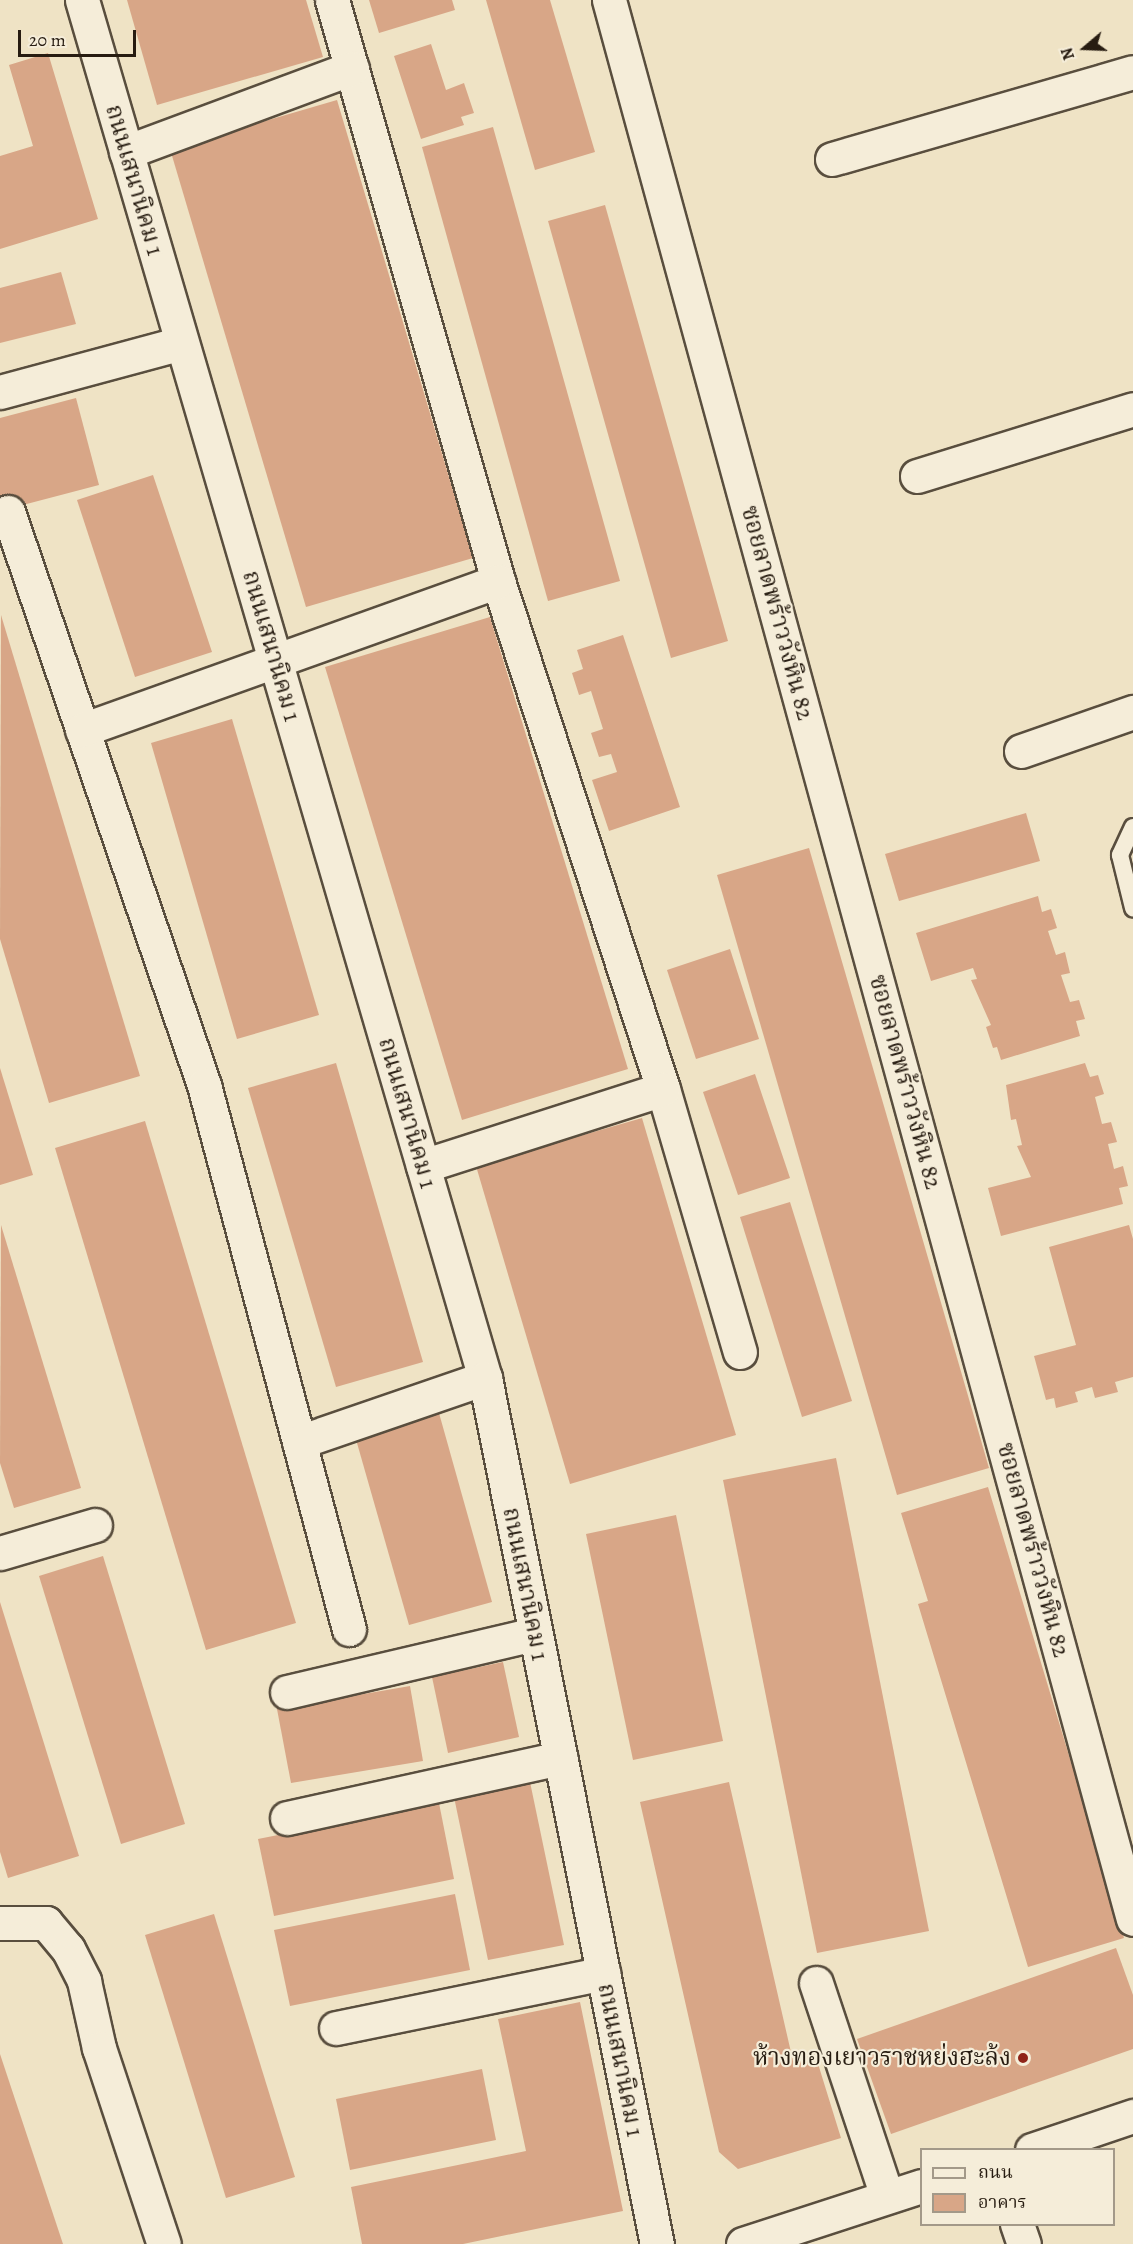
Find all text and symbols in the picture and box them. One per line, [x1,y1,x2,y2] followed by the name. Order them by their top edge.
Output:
[21,18,140,56] scale bar
[1055,18,1115,78] north arrow
[29,28,66,52] text: 20 m
[1056,45,1080,63] text: N
[99,101,169,259] street label: ถนนเสนานิคม 1
[734,503,820,723] street label: ซอยลาดพร้าววังหิน 82
[236,567,306,725] street label: ถนนเสนานิคม 1
[862,972,948,1192] street label: ซอยลาดพร้าววังหิน 82
[372,1034,442,1192] street label: ถนนเสนานิคม 1
[990,1440,1076,1660] street label: ซอยลาดพร้าววังหิน 82
[496,1505,554,1663] street label: ถนนเสนานิคม 1
[591,1981,649,2139] street label: ถนนเสนานิคม 1
[753,2044,1011,2072] place label: ห้างทองเยาวราชหย่งฮะล้ง
[1016,2051,1030,2065] marker: ห้างทองเยาวราชหย่งฮะล้ง
[920,2148,1115,2226] legend
[978,2160,1013,2184] text: ถนน
[978,2190,1027,2214] text: อาคาร

